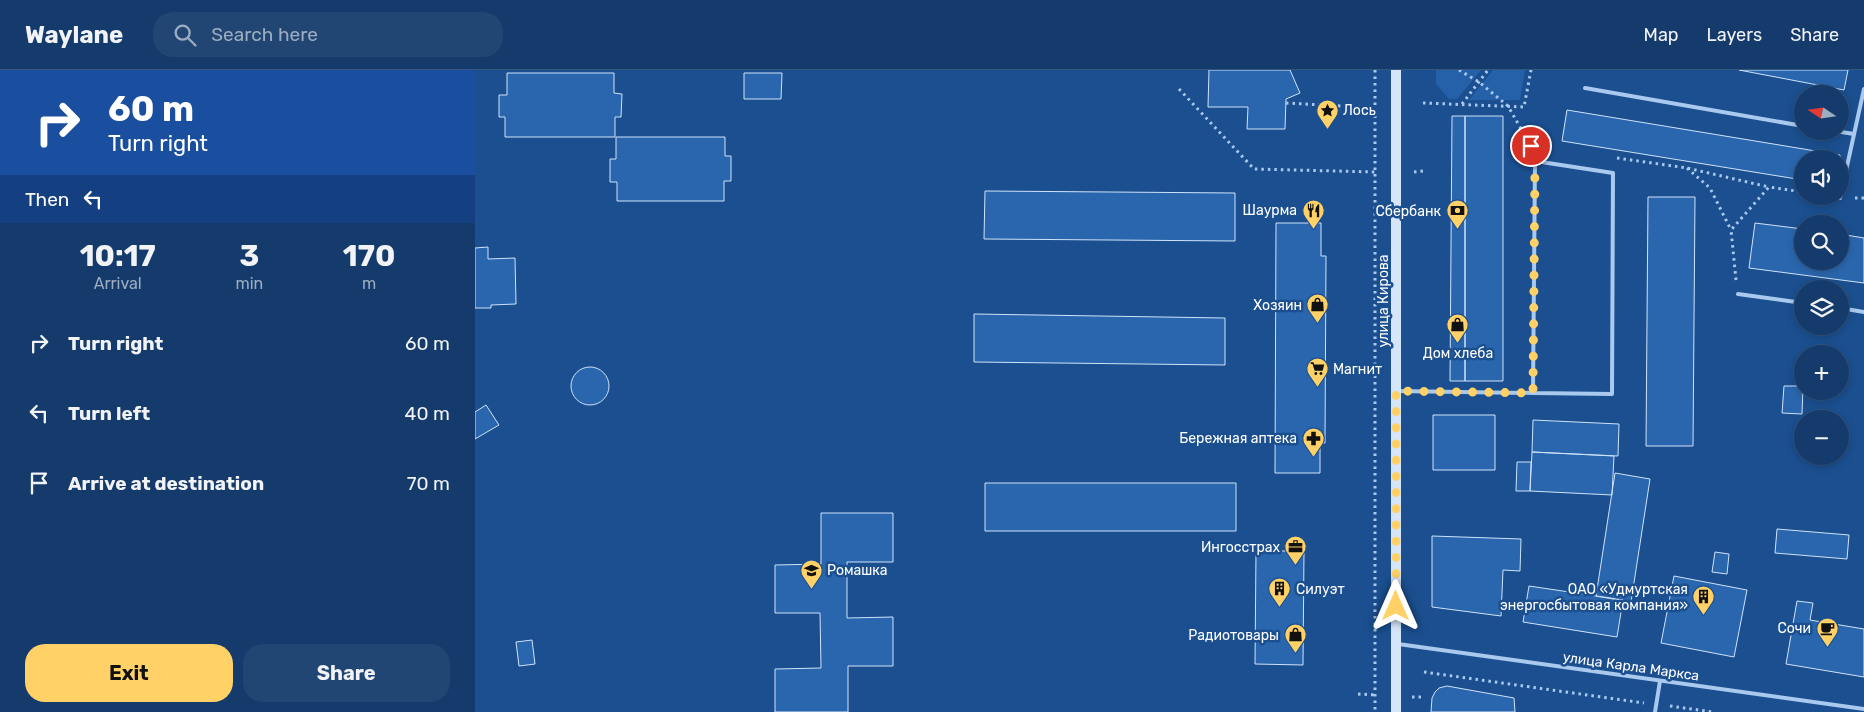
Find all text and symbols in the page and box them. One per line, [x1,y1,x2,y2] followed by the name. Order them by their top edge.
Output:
[153,12,503,57] search box
[25,21,123,49] text: Waylane
[171,21,199,49] icon: search
[211,23,318,46] text: Search here
[1644,24,1679,46] text: Map
[1707,24,1762,46] text: Layers
[1790,24,1839,46] text: Share
[1794,85,1849,140] north arrow
[1794,85,1849,465] map controls
[108,88,194,130] text: 60 m
[25,90,90,155] icon: right
[1315,98,1339,129] place icon: Лось
[1343,102,1376,119] place label: Лось
[1510,125,1552,167] pin
[108,130,208,157] text: Turn right
[1517,132,1545,160] icon: arrive
[1794,150,1849,205] button: sound
[79,185,107,213] icon: left
[25,188,69,211] text: Then
[1301,198,1325,229] restaurant icon: Шаурма
[1445,199,1469,230] bank icon: Сбербанк
[1243,202,1297,219] place label: Шаурма
[1375,203,1441,220] place label: Сбербанк
[1794,215,1849,270] button: search
[80,238,156,274] text: 10:17
[239,238,259,274] text: 3
[343,238,395,274] text: 170
[1375,254,1392,348] street label: улица Кирова
[94,274,142,293] text: Arrival
[235,274,263,293] text: min
[362,274,376,293] text: m
[1794,280,1849,335] button: layers
[1306,293,1330,324] shop icon: Хозяин
[1253,297,1302,314] place label: Хозяин
[1446,313,1470,344] shop icon: Дом хлеба
[25,329,53,357] icon: right
[68,332,163,355] text: Turn right
[405,332,450,355] text: 60 m
[1423,345,1493,362] place label: Дом хлеба
[1794,345,1849,400] button: +
[1305,357,1329,388] supermarket icon: Магнит
[1333,361,1382,378] place label: Магнит
[25,399,53,427] icon: left
[68,402,150,425] text: Turn left
[405,402,450,425] text: 40 m
[1794,410,1849,465] button: −
[1301,426,1325,457] pharmacy icon: Бережная аптека
[1179,430,1297,447] place label: Бережная аптека
[25,469,53,497] icon: arrive
[68,472,264,495] text: Arrive at destination
[407,472,450,495] text: 70 m
[1284,535,1308,566] office icon: Ингосстрах
[1201,539,1280,556] place label: Ингосстрах
[799,558,823,589] school or university icon: Ромашка
[827,562,888,579] place label: Ромашка
[1268,577,1292,608] building icon: Силуэт
[1369,579,1421,631] position arrow
[1296,581,1345,598] place label: Силуэт
[1500,581,1688,614] place label: ОАО «Удмуртская энергосбытовая компания»
[1692,585,1716,616] building icon: ОАО «Удмуртская энергосбытовая компания»
[1815,616,1839,647] cafe icon: Сочи
[1777,620,1811,637] place label: Сочи
[1283,623,1307,654] shop icon: Радиотовары
[1188,627,1279,644] place label: Радиотовары
[25,644,233,702] button: Exit
[243,644,450,702] button: Share
[1562,648,1700,684] street label: улица Карла Маркса

